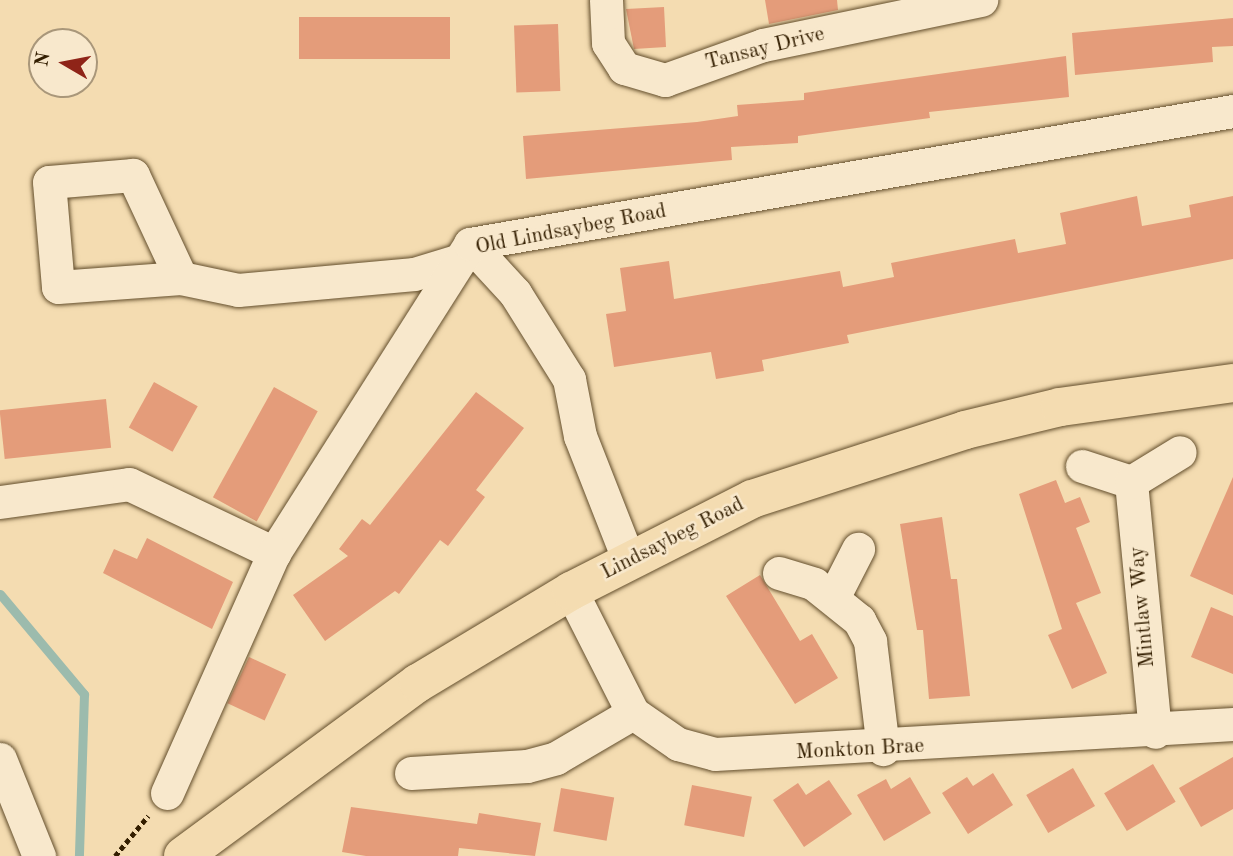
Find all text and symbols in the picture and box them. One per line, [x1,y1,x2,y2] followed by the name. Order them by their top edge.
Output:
[703,22,827,76] street label: Tansay Drive
[28,28,98,98] north arrow
[33,51,54,68] text: N
[473,199,669,261] street label: Old Lindsaybeg Road
[597,492,749,586] street label: Lindsaybeg Road
[1125,545,1161,669] street label: Mintlaw Way
[795,734,925,766] street label: Monkton Brae

